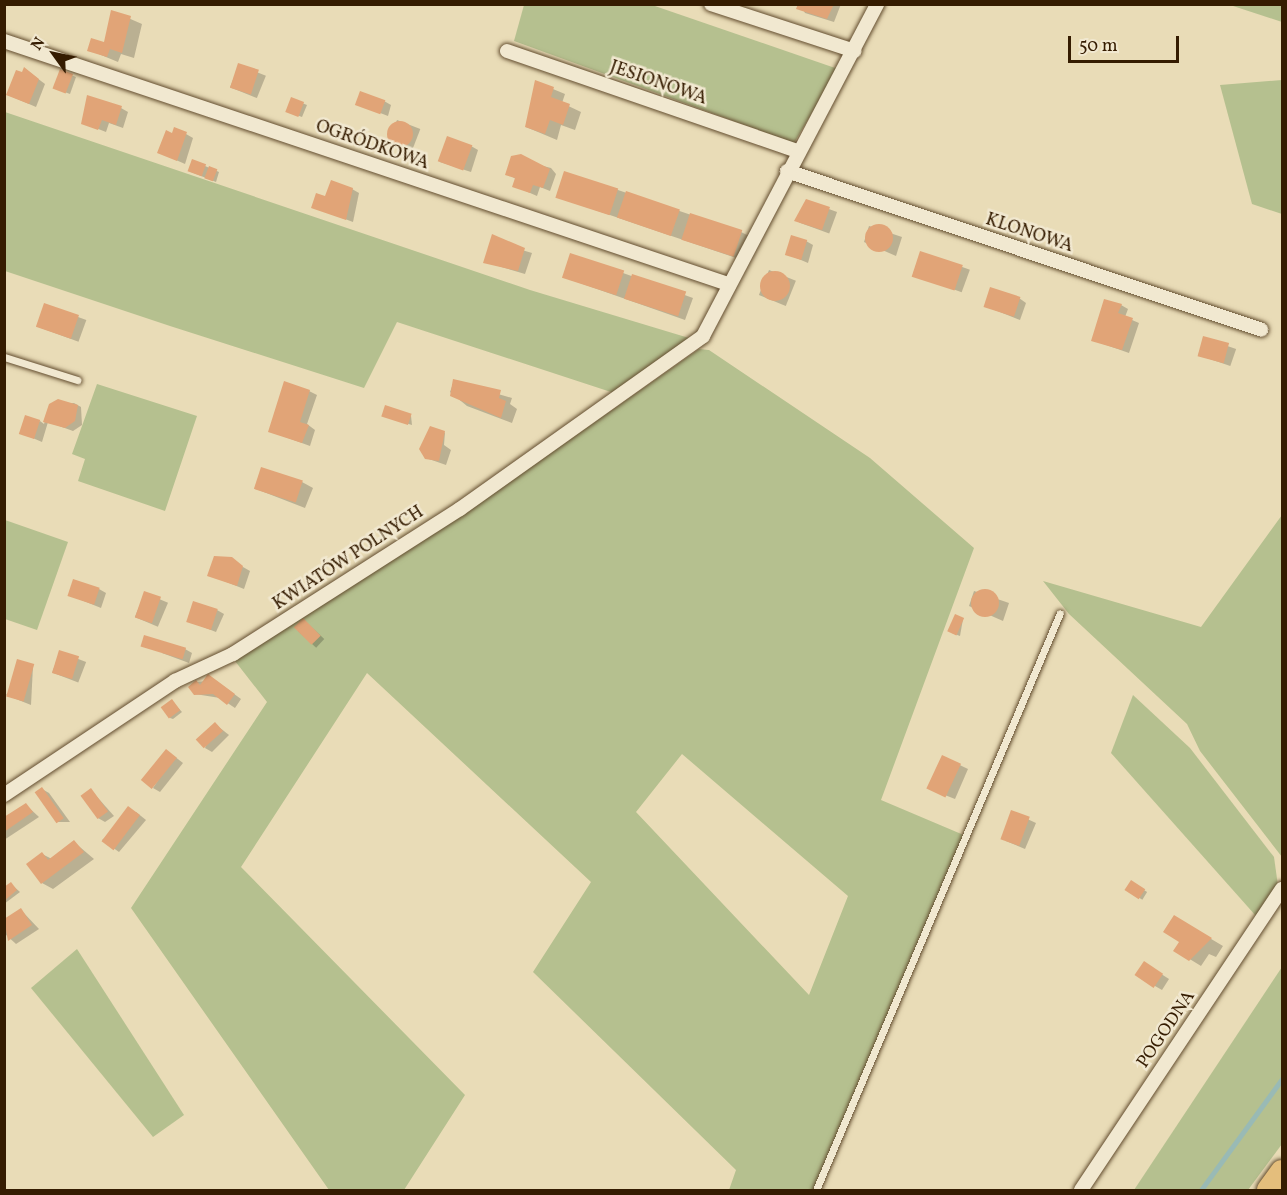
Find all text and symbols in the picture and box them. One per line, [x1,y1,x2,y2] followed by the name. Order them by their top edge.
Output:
[24,24,84,84] north arrow
[1071,24,1182,62] scale bar
[27,33,51,55] text: N
[1079,34,1118,59] text: 50 m
[607,57,709,111] street label: JESIONOWA
[312,117,432,175] street label: OGRÓDKOWA
[983,210,1075,258] street label: KLONOWA
[269,502,429,616] street label: KWIATÓW POLNYCH
[1133,987,1201,1073] street label: POGODNA

